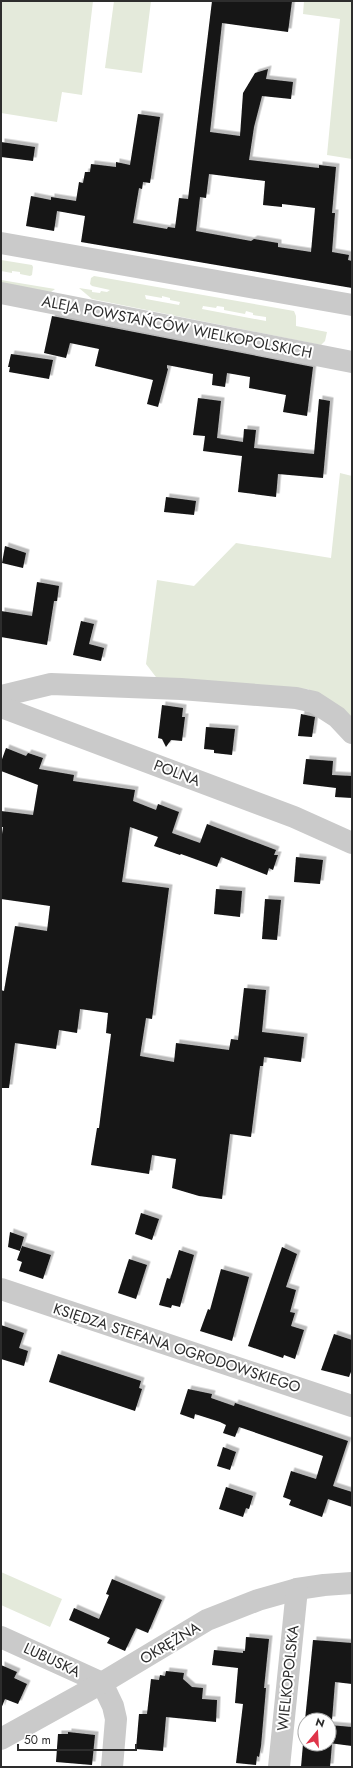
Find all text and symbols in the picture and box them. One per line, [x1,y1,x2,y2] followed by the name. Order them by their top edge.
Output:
[40,290,314,364] street label: ALEJA POWSTAŃCÓW WIELKOPOLSKICH
[150,754,204,792] street label: POLNA
[50,1298,304,1399] street label: KSIĘDZA STEFANA OGRODOWSKIEGO
[136,1616,204,1670] street label: OKRĘŻNA
[271,1624,305,1732] street label: WIELKOPOLSKA
[20,1637,84,1683] street label: LUBUSKA
[297,1712,337,1752] north arrow
[313,1714,327,1731] text: N
[18,1726,136,1752] scale bar
[24,1731,51,1749] text: 50 m

